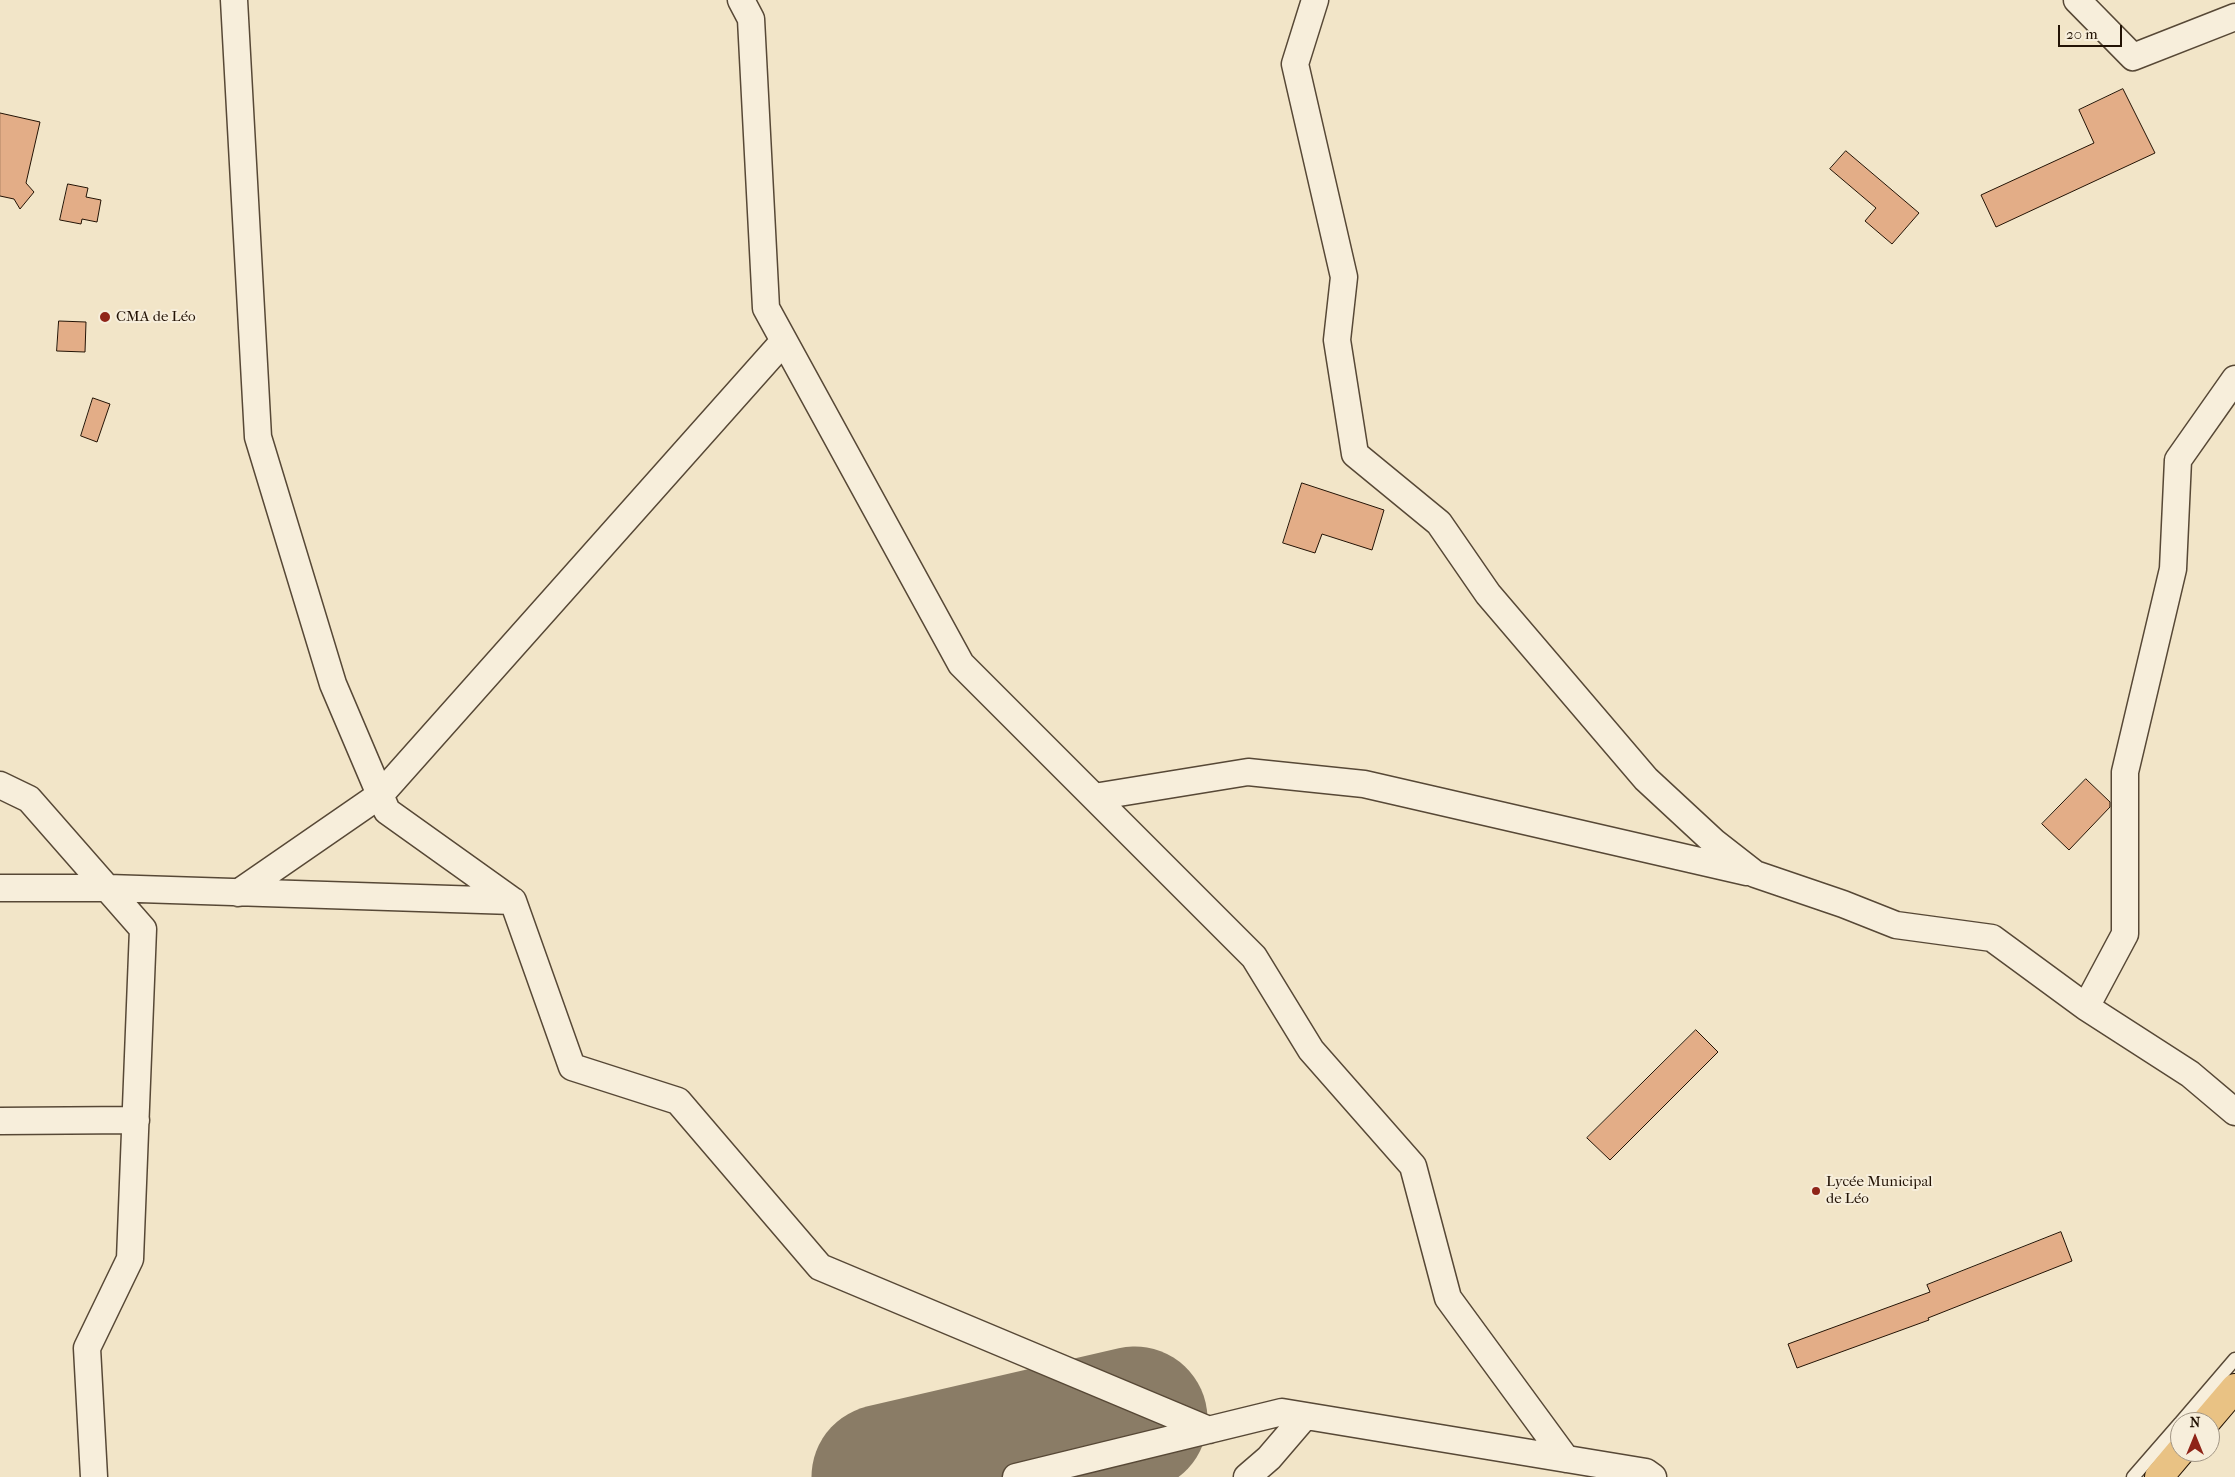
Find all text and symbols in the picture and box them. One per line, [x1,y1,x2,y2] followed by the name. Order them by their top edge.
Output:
[2060,15,2124,47] scale bar
[2066,25,2098,43] text: 20 m
[116,308,196,326] place label: CMA de Léo
[98,310,112,324] marker: CMA de Léo
[1826,1173,1932,1208] place label: Lycée Municipal de Léo
[1810,1185,1822,1197] marker: Lycée Municipal de Léo
[2170,1412,2220,1462] north arrow
[2190,1414,2200,1431] text: N

